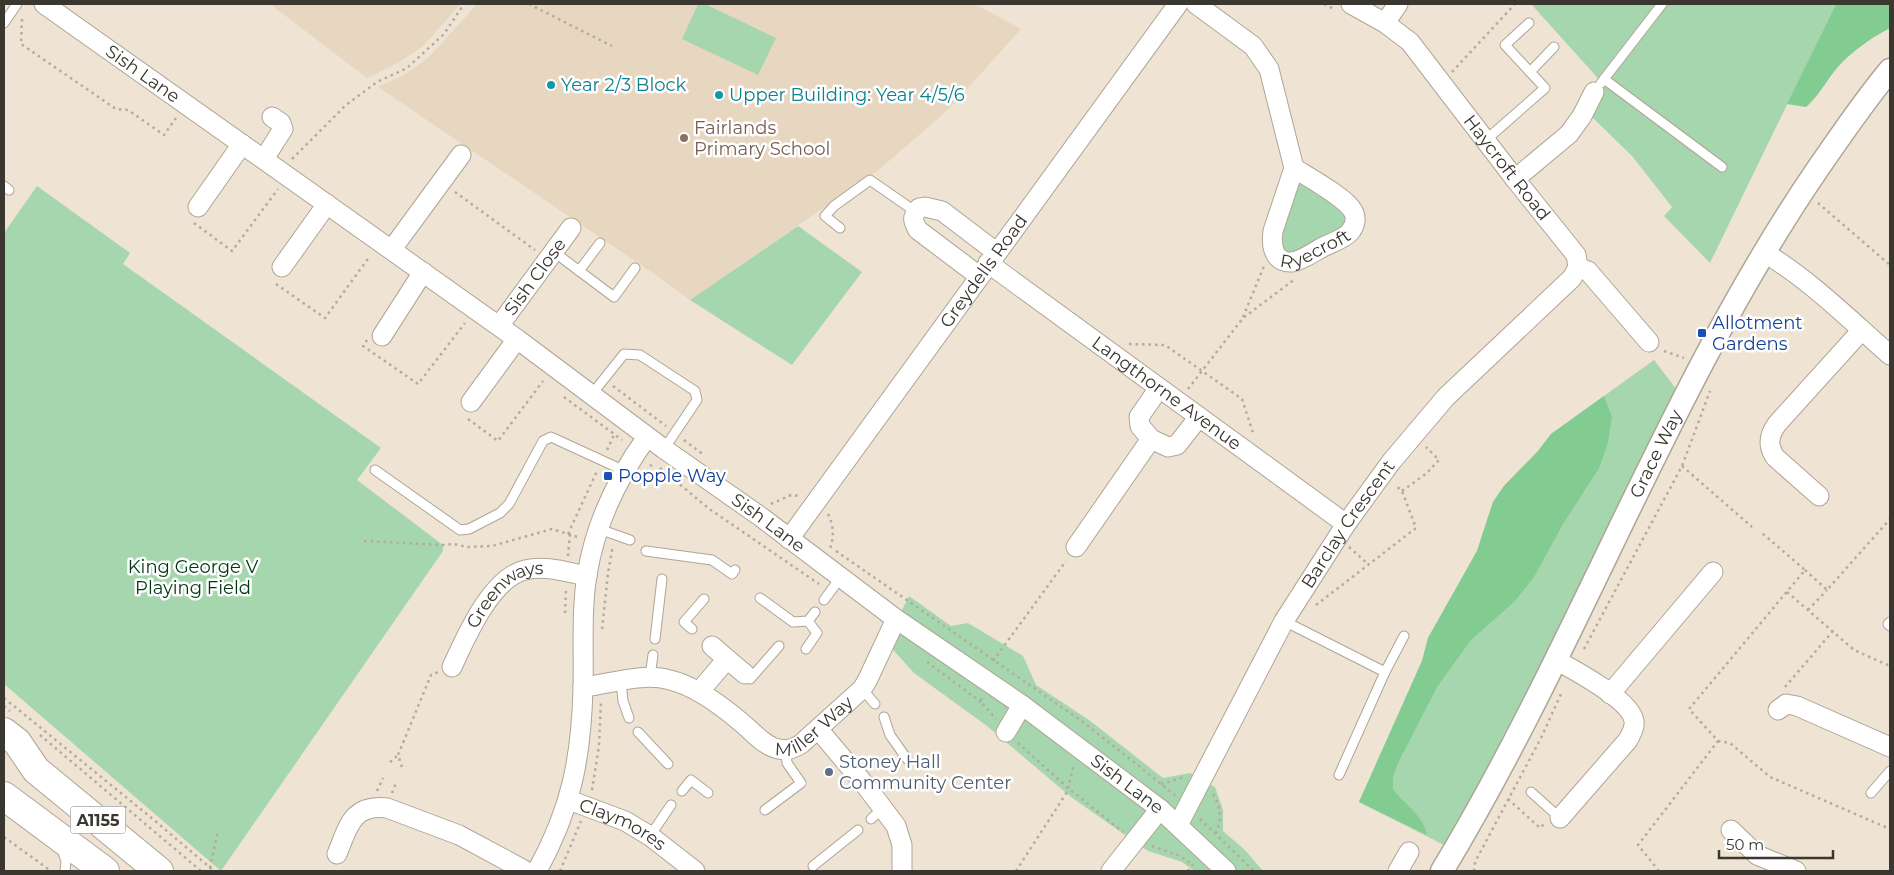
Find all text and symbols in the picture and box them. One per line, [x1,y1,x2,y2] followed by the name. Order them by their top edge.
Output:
[101,40,184,108] street label: Sish Lane
[561,74,687,96] place label: Year 2/3 Block
[545,79,557,91] marker: Year 2/3 Block
[729,84,965,106] place label: Upper Building: Year 4/5/6
[713,89,725,101] marker: Upper Building: Year 4/5/6
[1459,110,1555,225] street label: Haycroft Road
[694,117,830,160] place label: Fairlands Primary School
[678,132,690,144] marker: Fairlands Primary School
[935,210,1032,332] street label: Greydells Road
[1278,225,1355,274] street label: Ryecroft
[500,234,571,320] street label: Sish Close
[1712,312,1803,355] place label: Allotment Gardens
[1696,327,1708,339] marker: Allotment Gardens
[1088,331,1246,455] street label: Langthorne Avenue
[1625,406,1687,502] street label: Grace Way
[1297,456,1400,593] street label: Barclay Crescent
[618,465,726,487] place label: Popple Way
[602,470,614,482] marker: Popple Way
[727,489,809,557] street label: Sish Lane
[128,556,259,599] park label: King George V Playing Field
[462,557,544,632] street label: Greenways
[774,691,858,761] street label: Miller Way
[1086,750,1168,819] street label: Sish Lane
[839,751,1011,794] place label: Stoney Hall Community Center
[823,766,835,778] marker: Stoney Hall Community Center
[576,794,671,855] street label: Claymores
[70,806,126,834] road number: A1155
[1719,828,1833,860] scale bar
[1726,835,1764,854] text: 50 m

